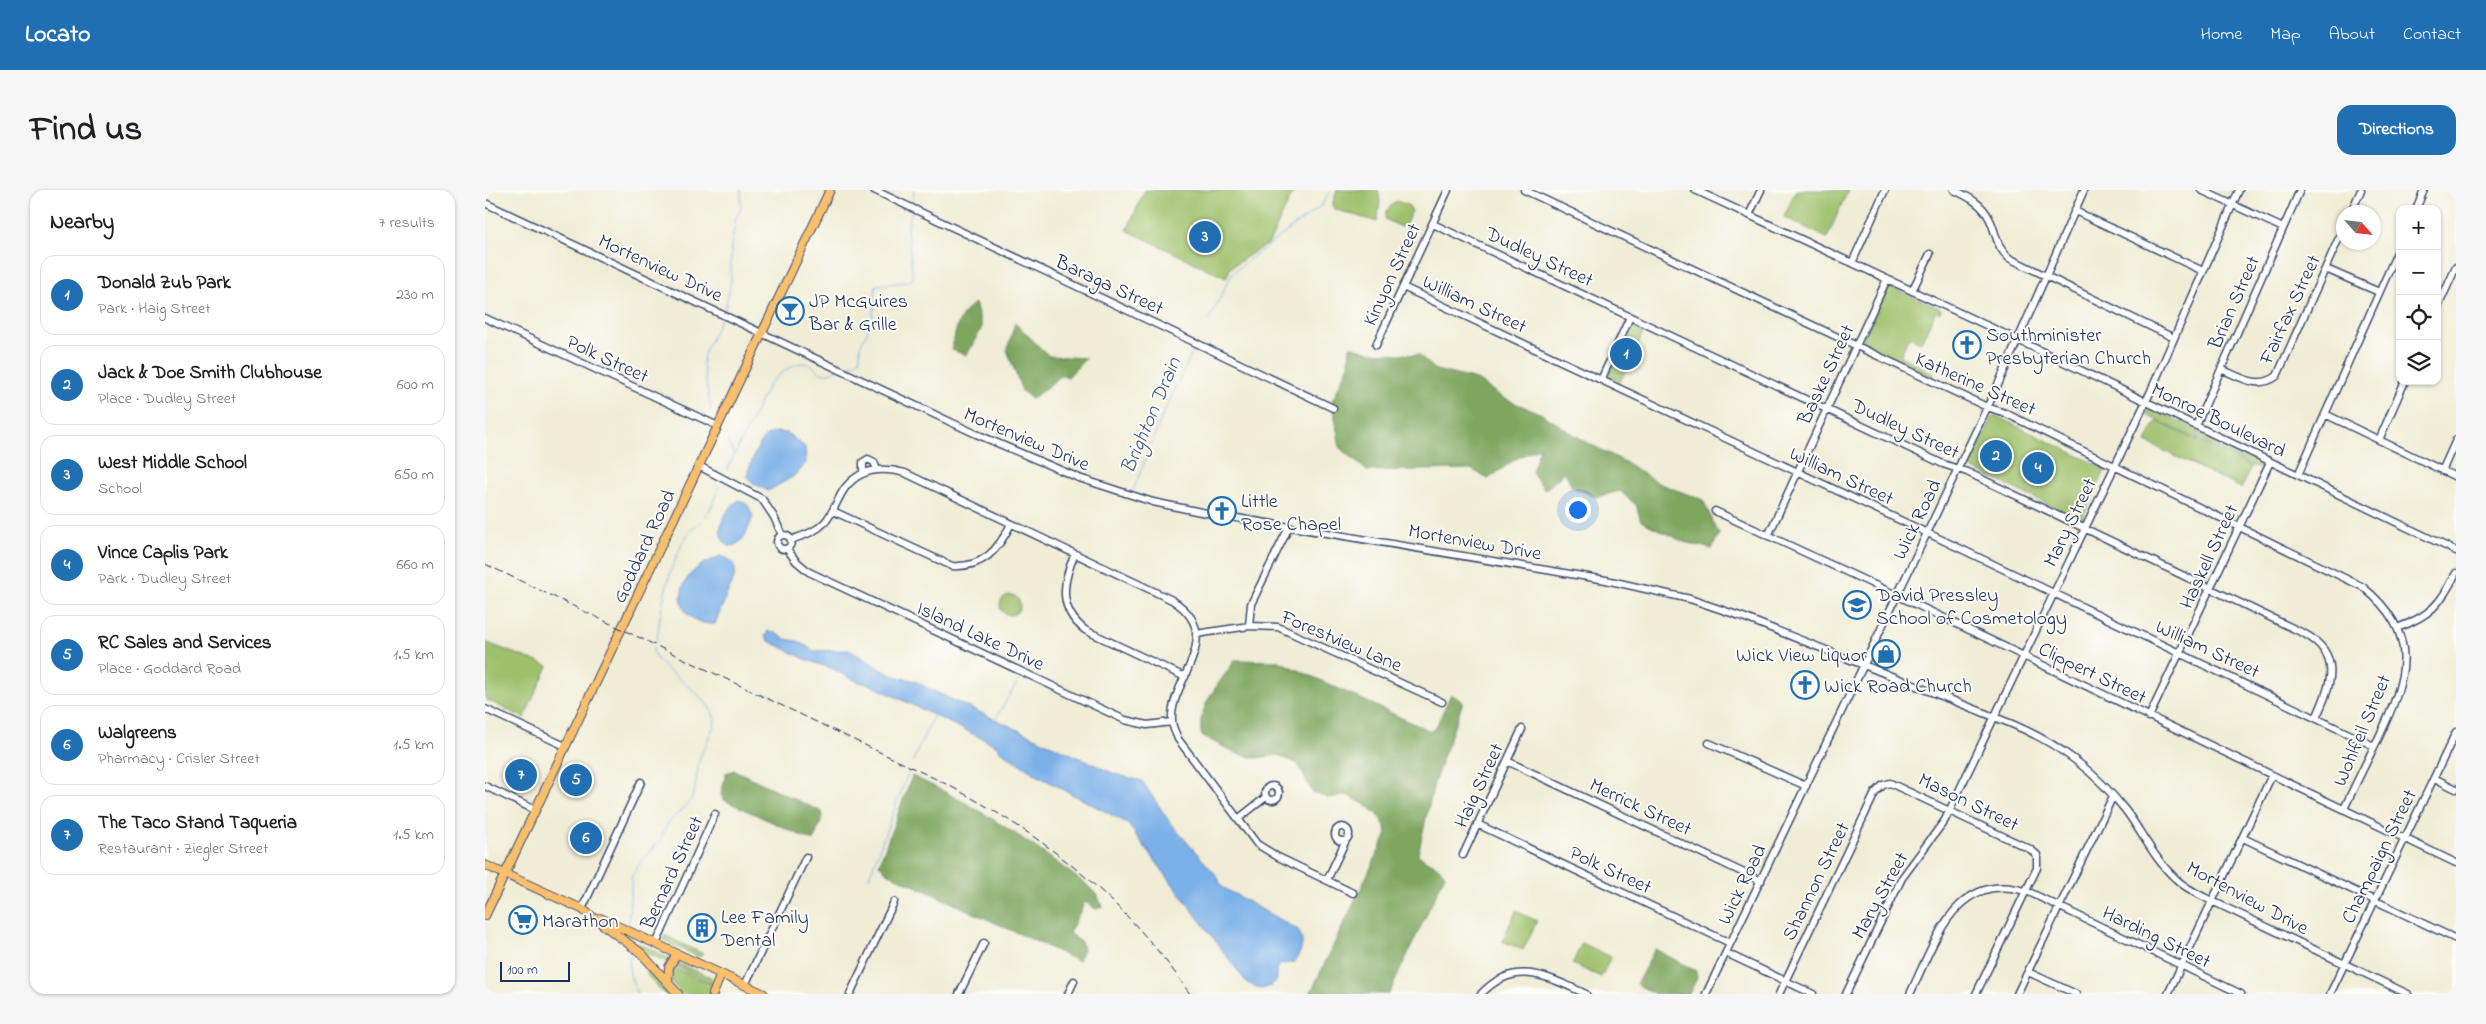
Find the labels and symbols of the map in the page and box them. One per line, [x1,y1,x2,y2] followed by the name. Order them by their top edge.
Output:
[2336,205,2381,250] north arrow
[1189,218,1221,256] pin: 3
[1357,219,1430,331] street label: Kinyon Street
[1479,220,1598,296] street label: Dudley Street
[593,228,727,311] street label: Mortenview Drive
[1049,248,1168,325] street label: Baraga Street
[2253,250,2329,371] street label: Fairfax Street
[2201,252,2269,355] street label: Brian Street
[1417,268,1531,342] street label: William Street
[808,288,908,340] place label: JP McGuires Bar & Grille
[775,296,805,326] bar icon: JP McGuires Bar & Grille
[1791,320,1863,431] street label: Baske Street
[1986,322,2151,374] place label: Southminister Presbyterian Church
[561,329,653,392] street label: Polk Street
[1952,330,1982,360] church icon: Southminister Presbyterian Church
[1610,335,1642,373] pin: 1
[1910,346,2040,425] street label: Katherine Street
[1114,352,1191,479] water label: Brighton Drain
[2146,376,2290,466] street label: Monroe Boulevard
[1845,392,1964,468] street label: Dudley Street
[958,401,1094,480] street label: Mortenview Drive
[1980,437,2012,475] pin: 2
[1784,440,1898,514] street label: William Street
[2022,449,2054,487] pin: 4
[2037,474,2105,572] street label: Mary Street
[1886,475,1950,565] street label: Wick Road
[606,486,684,609] street label: Goddard Road
[1241,488,1341,540] place label: Little Rose Chapel
[1207,496,1237,526] church icon: Little Rose Chapel
[1565,497,1591,523] your location
[2173,500,2247,614] street label: Haskell Street
[1406,518,1543,569] street label: Mortenview Drive
[1875,582,2067,635] place label: David Pressley School of Cosmetology
[1842,590,1872,620] school or university icon: David Pressley School of Cosmetology
[911,595,1049,680] street label: Island Lake Drive
[1275,603,1406,681] street label: Forestview Lane
[2150,613,2264,687] street label: William Street
[2033,636,2151,713] street label: Clippert Street
[1871,639,1901,669] shop icon: Wick View Liquor
[1736,642,1868,671] place label: Wick View Liquor
[1790,670,1820,700] church icon: Wick Road Church
[2327,670,2400,791] street label: Wohlfeil Street
[1824,673,1972,702] place label: Wick Road Church
[1448,739,1514,834] street label: Haig Street
[505,756,537,794] pin: 7
[560,761,592,799] pin: 5
[1913,766,2023,840] street label: Mason Street
[1584,772,1696,845] street label: Merrick Street
[2335,785,2426,930] street label: Champaign Street
[634,811,712,935] street label: Bernard Street
[1776,818,1859,946] street label: Shannon Street
[570,819,602,857] pin: 6
[1564,840,1656,903] street label: Polk Street
[1711,840,1775,930] street label: Wick Road
[1845,847,1917,945] street label: Mary Street
[2181,855,2313,944] street label: Mortenview Drive
[2096,899,2215,978] street label: Harding Street
[720,904,809,956] place label: Lee Family Dental
[508,905,538,935] supermarket icon: Marathon
[542,908,619,937] place label: Marathon
[687,913,717,943] building icon: Lee Family Dental
[500,959,570,982] scale bar

